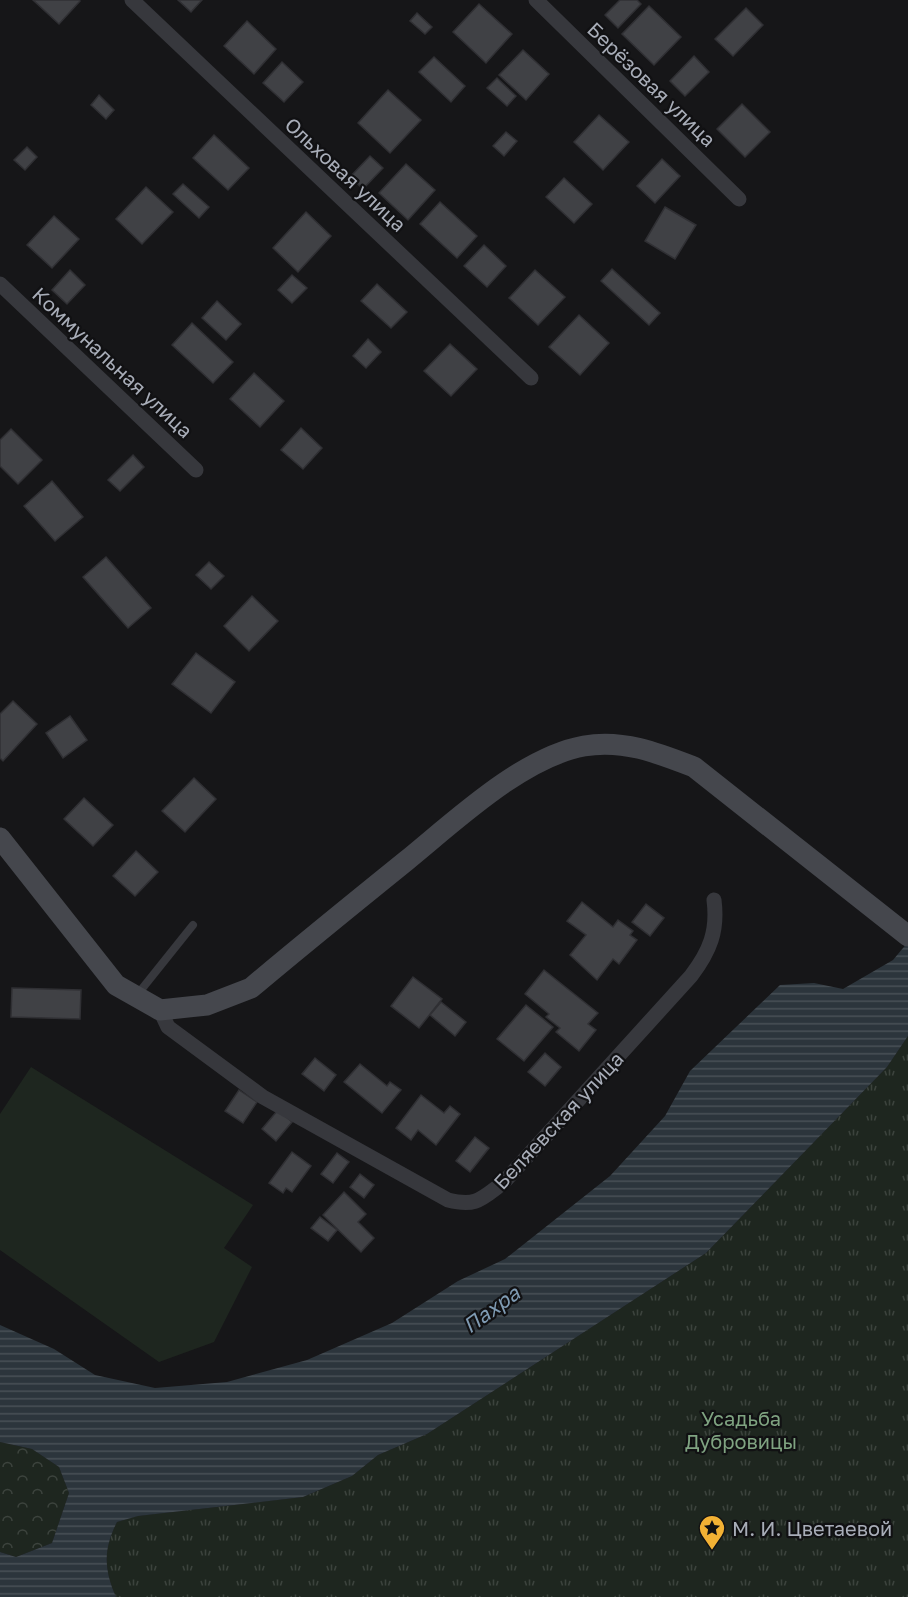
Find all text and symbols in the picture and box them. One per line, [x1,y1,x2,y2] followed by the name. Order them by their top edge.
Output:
[583,17,721,151] street label: Берёзовая улица
[281,112,411,236] street label: Ольховая улица
[28,282,198,442] street label: Коммунальная улица
[488,1046,628,1194] street label: Беляевская улица
[457,1279,525,1338] water label: Пахра
[685,1406,797,1453] park label: Усадьба Дубровицы
[697,1513,727,1551] place icon: М. И. Цветаевой
[732,1516,892,1540] place label: М. И. Цветаевой

